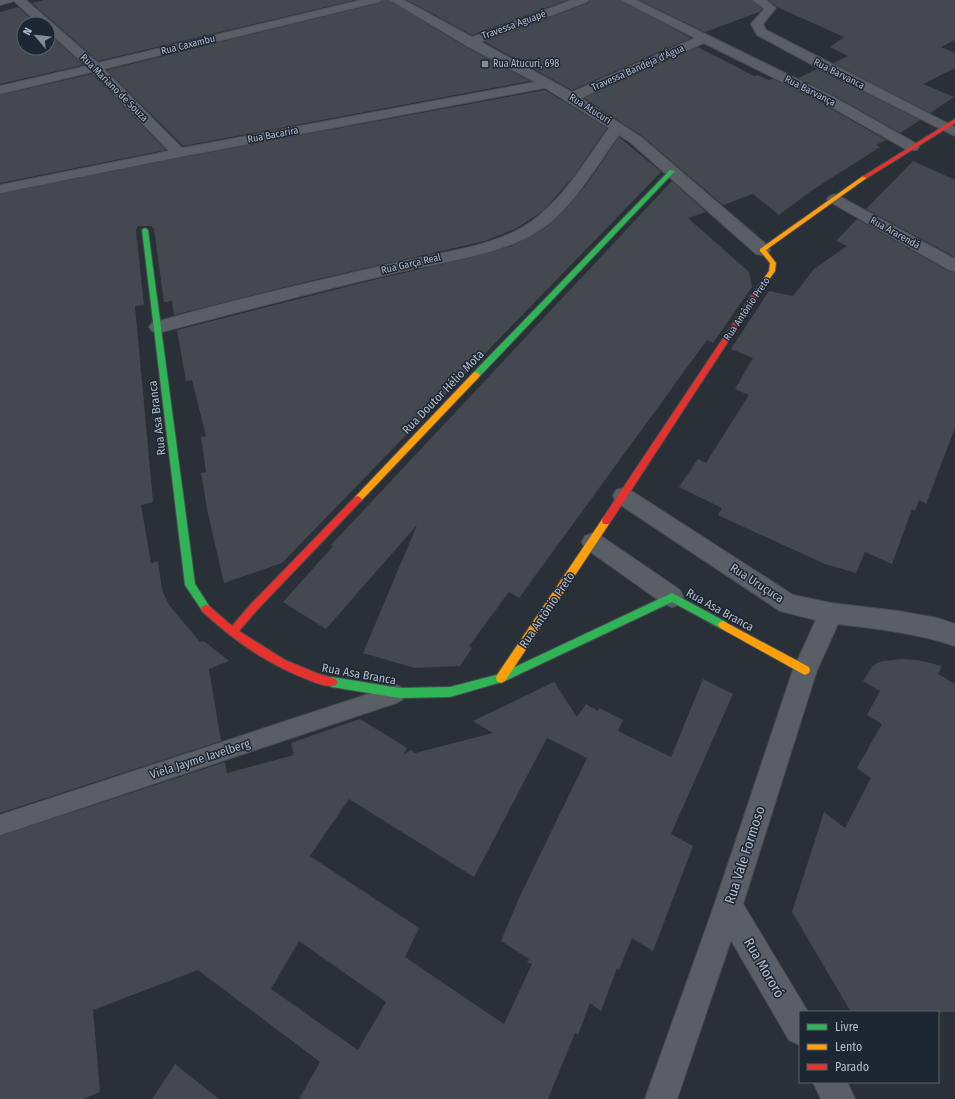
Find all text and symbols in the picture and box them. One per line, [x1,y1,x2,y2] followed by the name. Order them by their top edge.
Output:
[480,8,548,42] street label: Travessa Aguapé
[16,16,56,56] north arrow
[20,26,35,38] text: N
[160,33,216,57] street label: Rua Caxambu
[589,40,686,94] street label: Travessa Bandeja d'Água
[78,52,150,124] street label: Rua Mariano de Souza
[812,56,866,92] street label: Rua Barvanca
[493,58,559,70] place label: Rua Atucuri, 698
[480,59,490,69] marker: Rua Atucuri, 698
[783,73,837,109] street label: Rua Barvança
[567,91,613,127] street label: Rua Atucuri
[247,124,299,146] street label: Rua Bacarira
[868,214,922,252] street label: Rua Ararendá
[380,251,442,277] street label: Rua Garça Real
[721,275,773,343] street label: Rua Antônio Preto
[399,347,487,437] street label: Rua Doutor Hélio Mota
[145,380,169,456] street label: Rua Asa Branca
[728,560,787,606] street label: Rua Uruçuca
[516,569,578,651] street label: Rua Antônio Preto
[684,586,756,634] street label: Rua Asa Branca
[321,661,397,687] street label: Rua Asa Branca
[148,736,252,782] street label: Viela Jayme Iavelberg
[721,804,769,906] street label: Rua Vale Formoso
[740,935,788,1001] street label: Rua Mororó
[799,1011,939,1083] legend
[835,1020,859,1034] text: Livre
[835,1040,862,1054] text: Lento
[835,1060,869,1074] text: Parado

